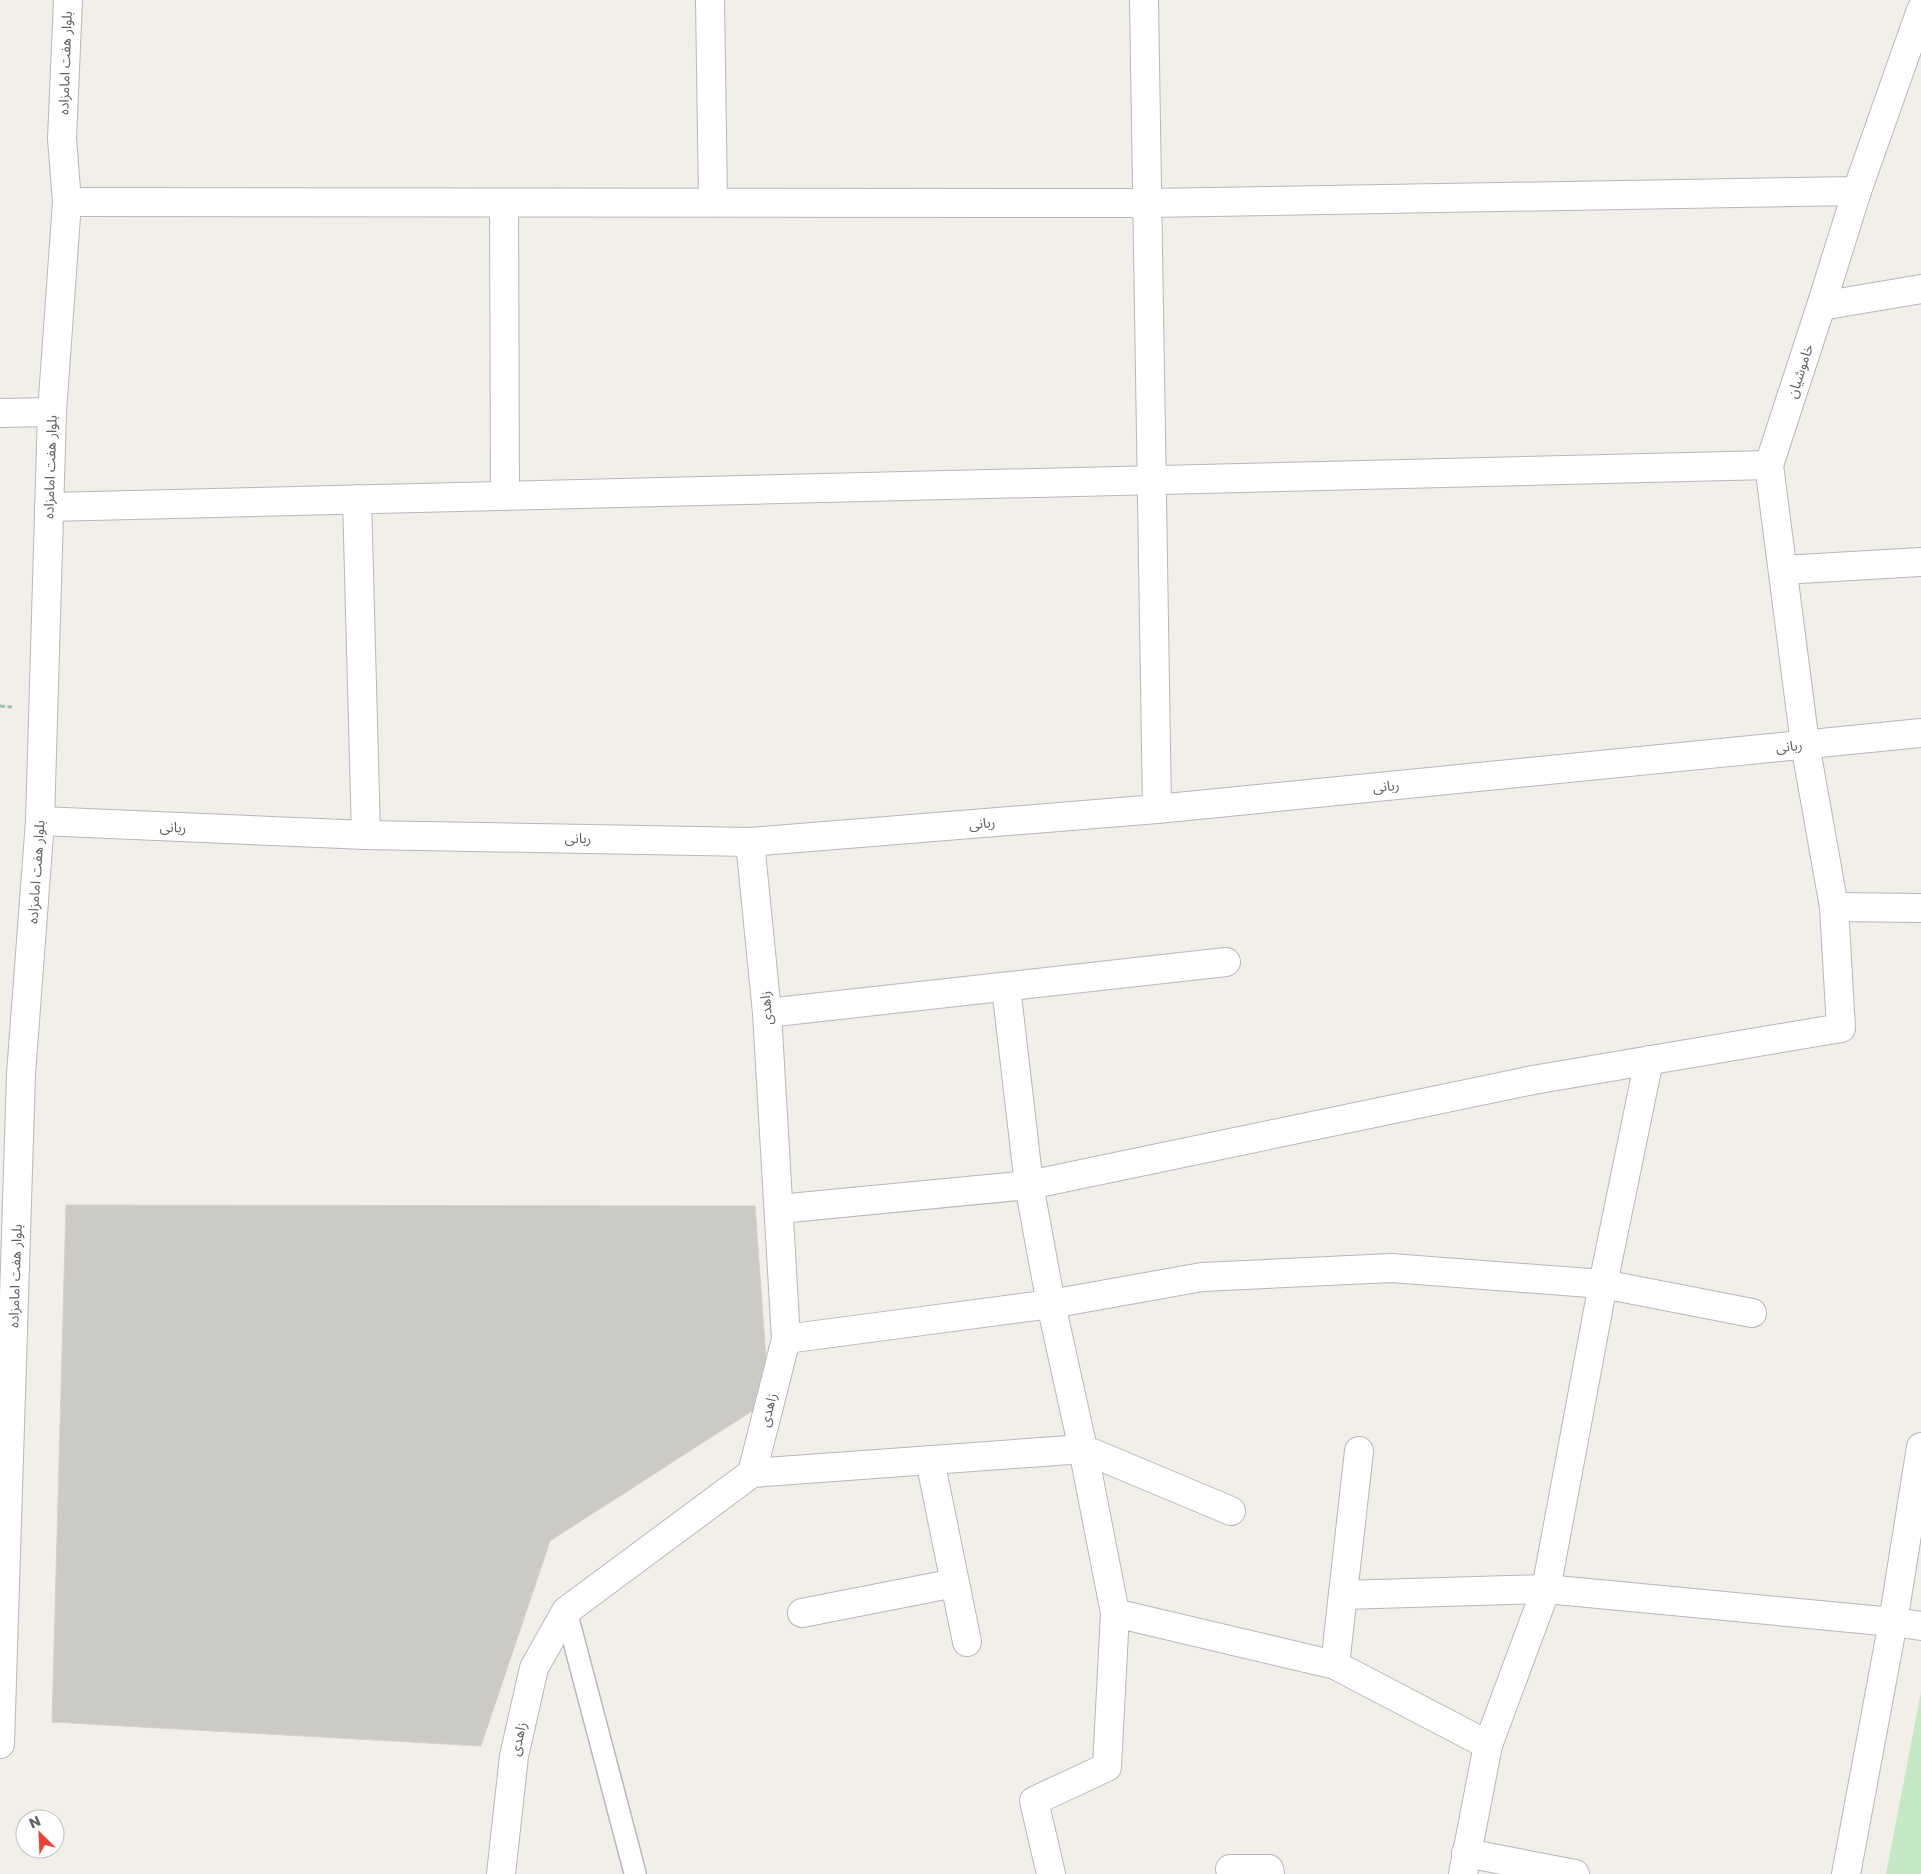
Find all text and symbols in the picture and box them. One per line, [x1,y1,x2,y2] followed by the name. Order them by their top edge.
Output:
[53,11,77,115] street label: بلوار هفت امامزاده
[1782,341,1818,401] street label: خاموشیان
[38,415,62,519] street label: بلوار هفت امامزاده
[1775,735,1803,757] street label: ربانی
[1372,775,1400,797] street label: ربانی
[968,812,996,834] street label: ربانی
[159,817,187,837] street label: ربانی
[22,819,50,924] street label: بلوار هفت امامزاده
[565,828,591,848] street label: ربانی
[755,990,777,1026] street label: زاهدی
[3,1224,27,1328] street label: بلوار هفت امامزاده
[754,1391,782,1429] street label: زاهدی
[505,1720,531,1758] street label: زاهدی
[15,1809,65,1859] north arrow
[26,1811,44,1833] text: N

